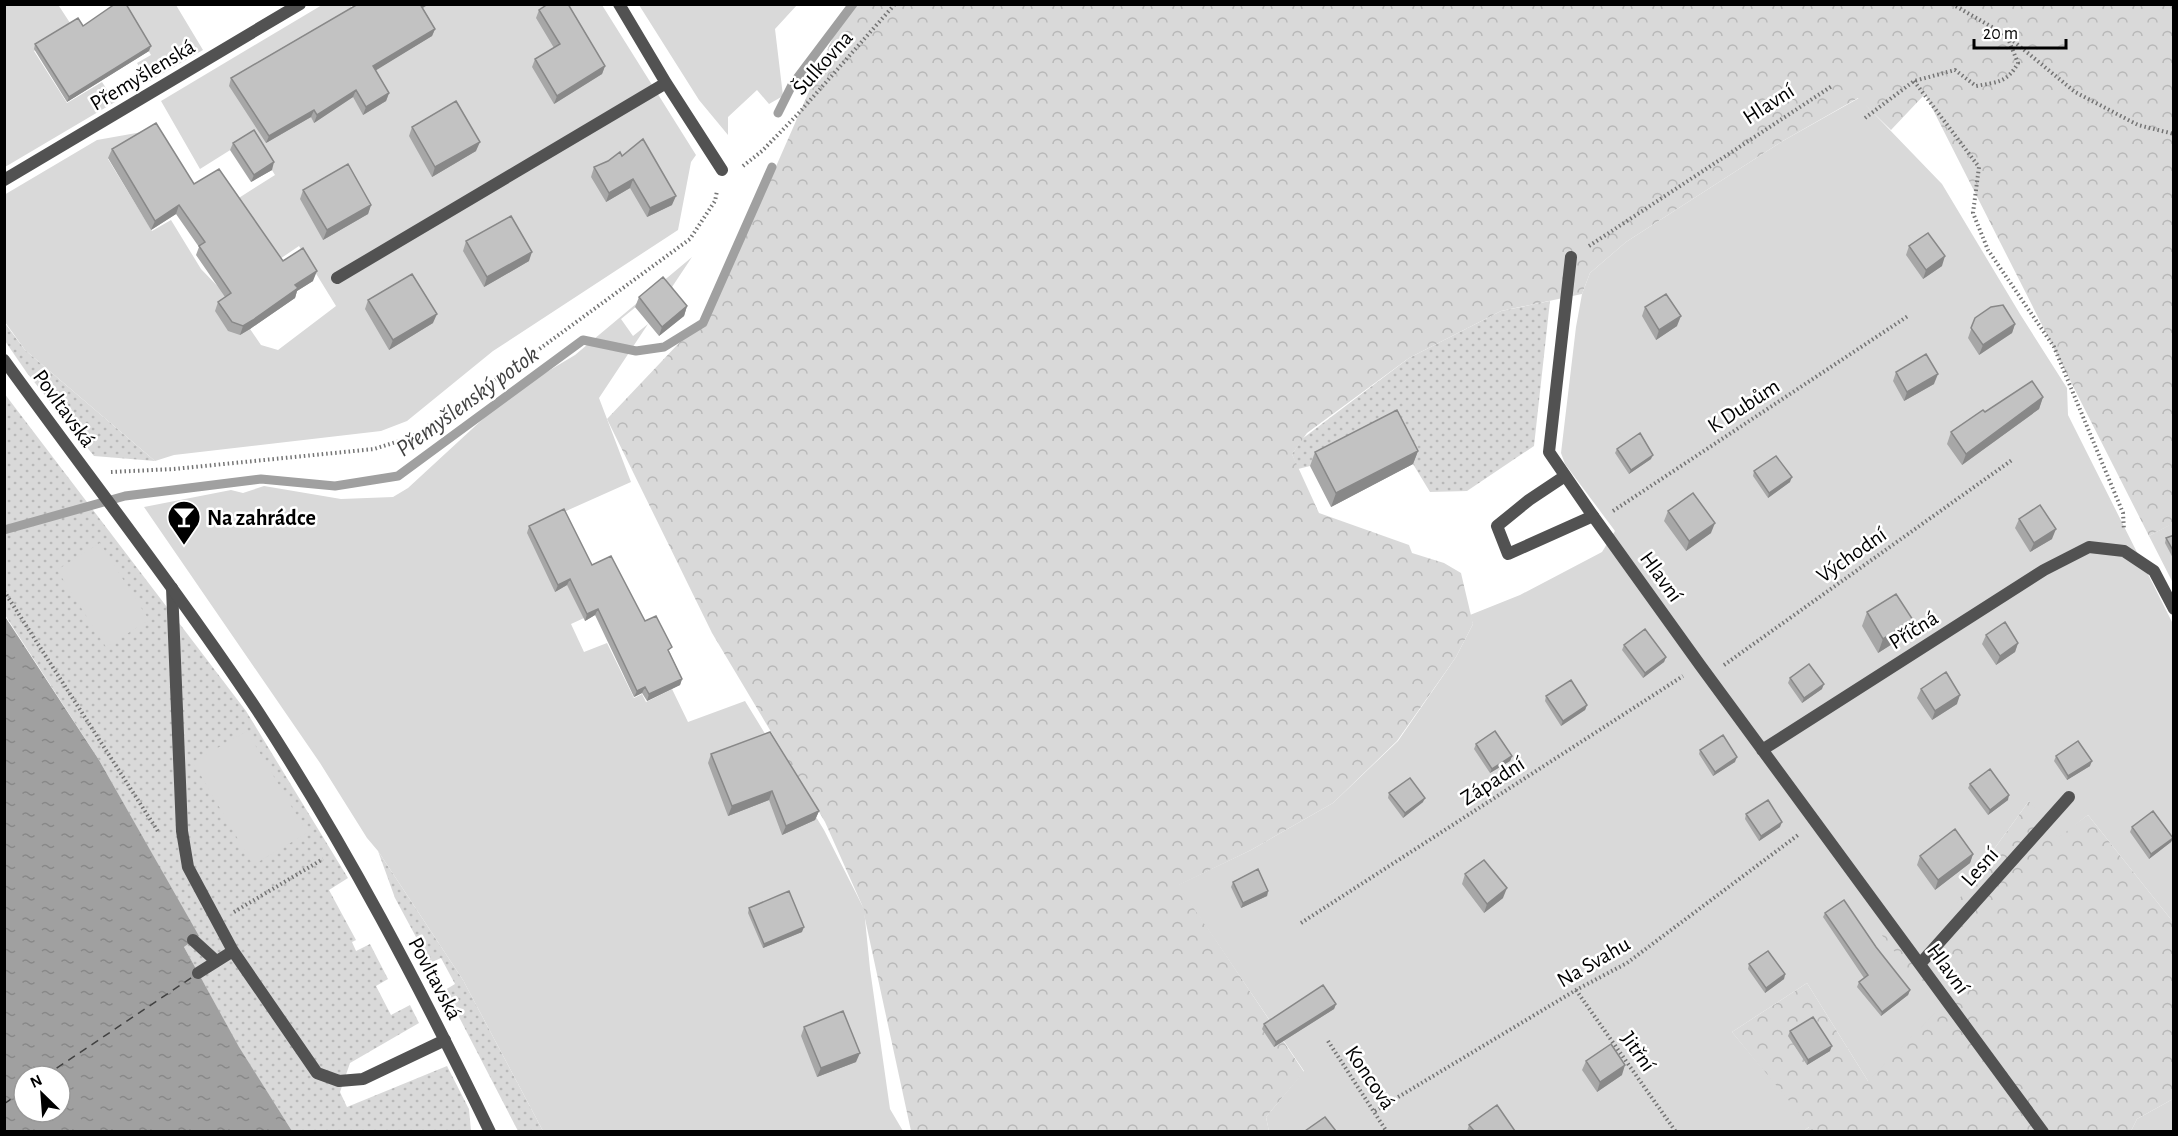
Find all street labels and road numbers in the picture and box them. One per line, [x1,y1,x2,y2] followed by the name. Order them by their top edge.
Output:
[788,26,857,99] street label: Šulkovna
[86,35,199,115] street label: Přemyšlenská
[1739,79,1799,128] street label: Hlavní
[29,366,99,451] street label: Povltavská
[1704,375,1784,437] street label: K Dubům
[1813,523,1891,587] street label: Východní
[1636,547,1687,606] street label: Hlavní
[1885,606,1942,653] street label: Příčná
[1457,752,1529,809] street label: Západní
[1957,843,2003,890] street label: Lesní
[1553,932,1634,991] street label: Na Svahu
[404,934,466,1023] street label: Povltavská
[1923,939,1974,998] street label: Hlavní
[1617,1028,1660,1076] street label: Jitřní
[1341,1042,1399,1113] street label: Koncová

